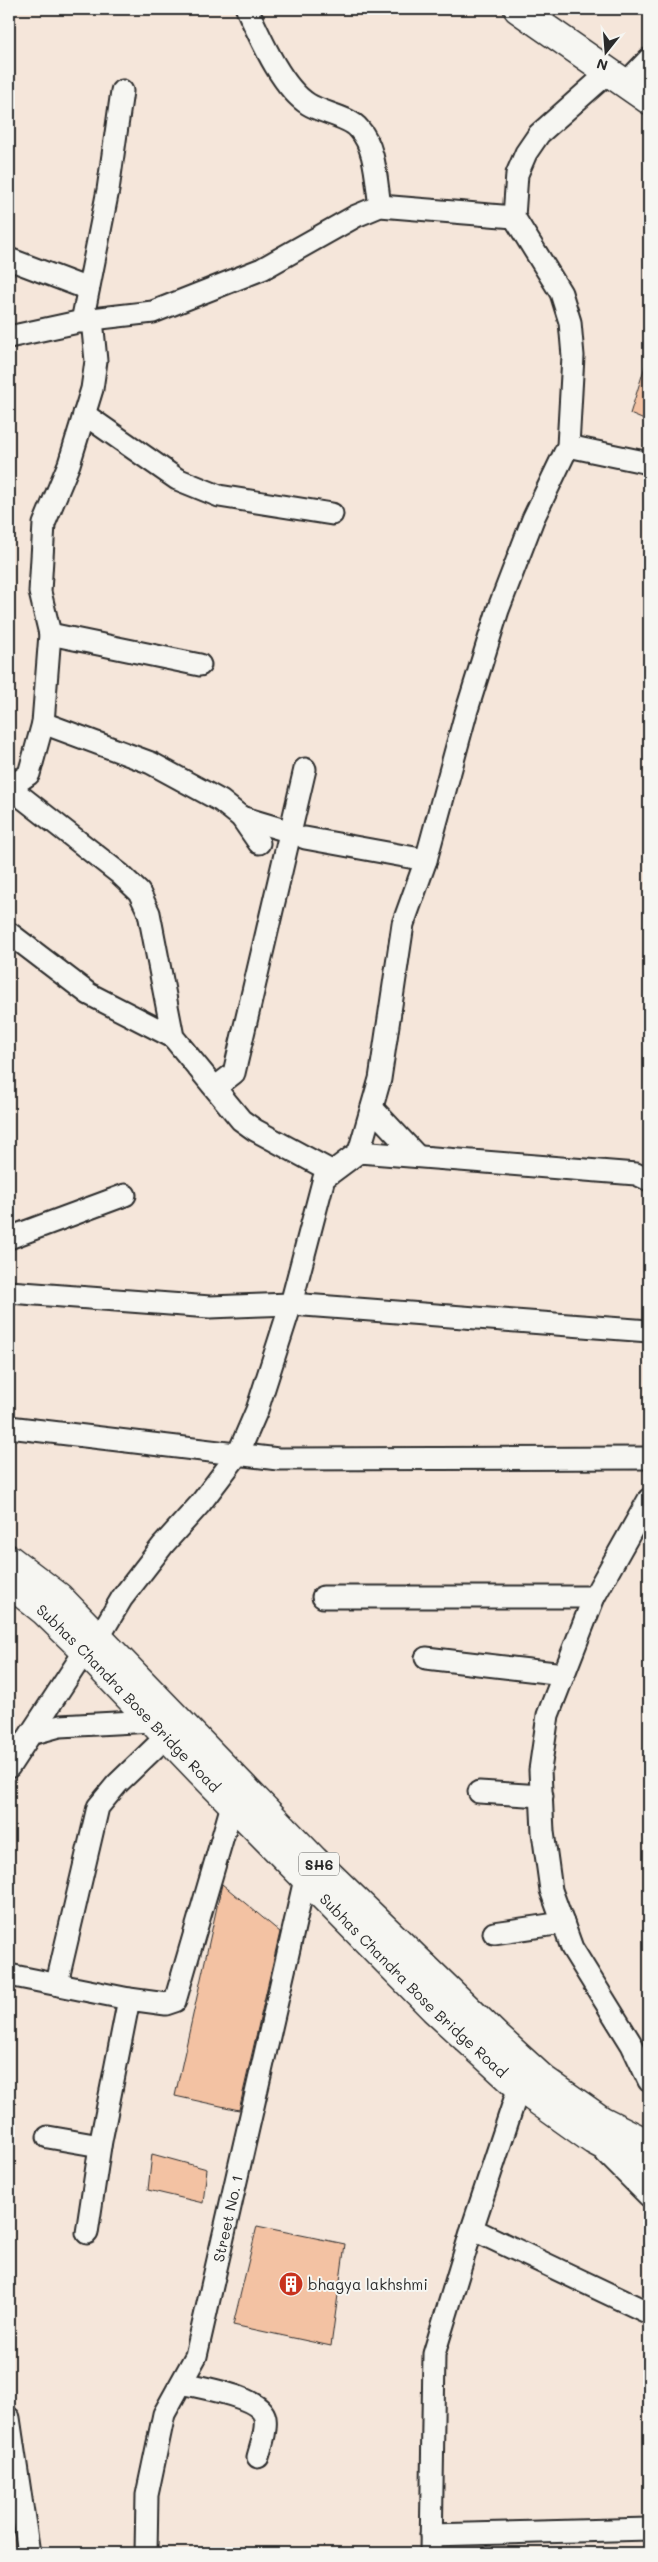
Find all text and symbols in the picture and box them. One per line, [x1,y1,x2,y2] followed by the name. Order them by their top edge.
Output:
[580,28,630,78] north arrow
[594,54,610,76] text: N
[33,1599,225,1796] street label: Subhas Chandra Bose Bridge Road
[299,1852,339,1876] road number: SH6
[316,1889,512,2082] street label: Subhas Chandra Bose Bridge Road
[208,2173,247,2264] street label: Street No. 1
[278,2271,304,2297] building icon: bhagya lakhshmi
[308,2274,428,2294] place label: bhagya lakhshmi

